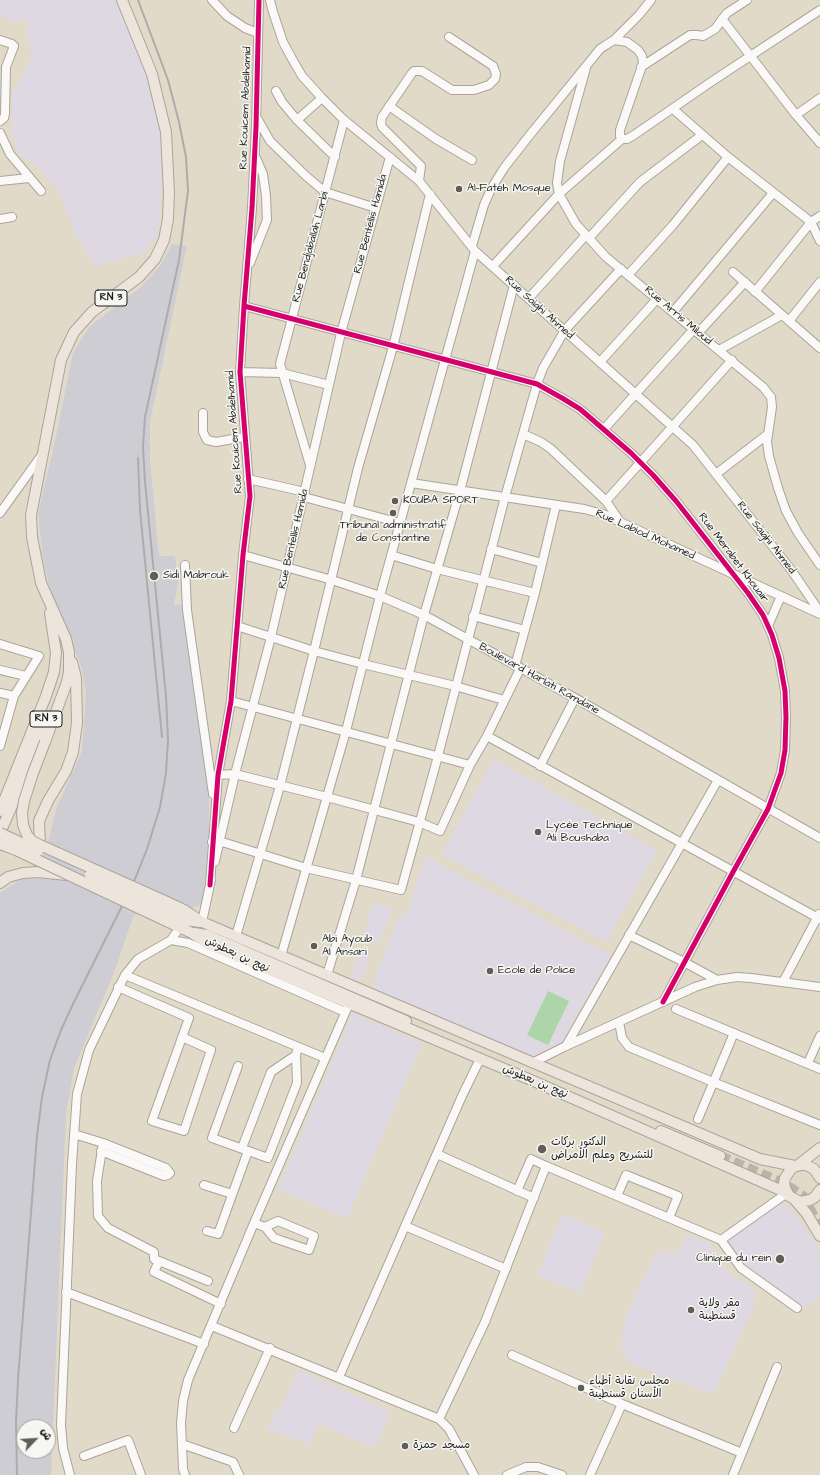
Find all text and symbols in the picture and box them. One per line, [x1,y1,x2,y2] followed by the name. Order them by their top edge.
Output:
[237,46,255,170] street label: Rue Kouicem Abdelhamid
[351,173,391,275] street label: Rue Bentellis Hamida
[467,182,551,196] place label: Al-Fateh Mosque
[454,184,464,194] marker: Al-Fateh Mosque
[290,190,332,304] street label: Rue Bendjaballah Larbi
[502,274,576,342] street label: Rue Saighi Ahmed
[641,284,715,348] street label: Rue Arris Miloud
[95,290,127,306] road number: RN 3
[224,370,246,494] street label: Rue Kouicem Abdelhamid
[276,488,312,590] street label: Rue Bentellis Hamida
[403,494,479,508] place label: KOUBA SPORT
[390,496,400,506] marker: KOUBA SPORT
[734,499,798,577] street label: Rue Saighi Ahmed
[593,507,697,563] street label: Rue Labiod Mohamed
[388,508,398,518] marker: Tribunal administratif de Constantine
[695,511,771,605] street label: Rue Merabet Khouair
[340,519,446,545] place label: Tribunal administratif de Constantine
[163,569,229,583] place label: Sidi Mabrouk
[148,570,160,582] marker: Sidi Mabrouk
[477,640,601,718] street label: Boulevard Harlati Ramdane
[30,711,62,727] road number: RN 3
[546,819,632,845] place label: Lycée Technique Ali Boushaba
[533,827,543,837] marker: Lycée Technique Ali Boushaba
[322,933,372,959] place label: Abi Ayoub Al Ansari
[203,934,271,976] street label: نهج بن بعطوش
[309,941,319,951] marker: Abi Ayoub Al Ansari
[498,964,575,978] place label: Ecole de Police
[485,966,495,976] marker: Ecole de Police
[500,1062,570,1102] street label: نهج بن بعطوش
[551,1136,653,1162] place label: الدكتور بركات للتشريح وعلم الأمراض
[536,1143,548,1155] marker: الدكتور بركات للتشريح وعلم الأمراض
[696,1252,771,1266] place label: Clinique du rein
[774,1253,786,1265] marker: Clinique du rein
[699,1297,740,1323] place label: مقر ولاية قسنطينة
[686,1305,696,1315] marker: مقر ولاية قسنطينة
[589,1375,669,1401] place label: مجلس نقابة أطباء الأسنان قسنطينة
[576,1383,586,1393] marker: مجلس نقابة أطباء الأسنان قسنطينة
[16,1419,56,1459] north arrow
[37,1425,56,1443] text: ش
[413,1439,470,1453] place label: مسجد حمزة
[400,1441,410,1451] marker: مسجد حمزة

